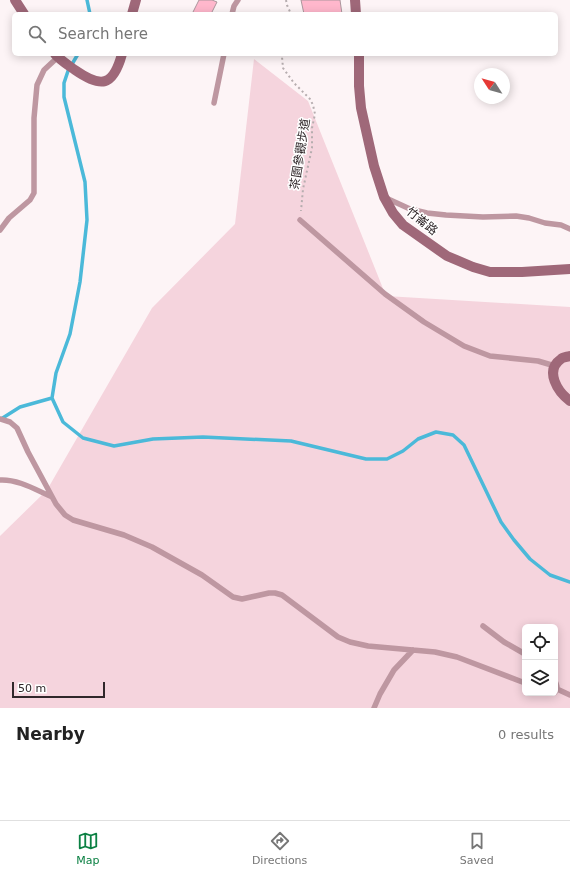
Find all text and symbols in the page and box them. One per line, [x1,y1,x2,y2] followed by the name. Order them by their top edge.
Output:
[12,12,558,56] search box
[26,23,48,45] icon: search
[58,25,148,43] text: Search here
[474,68,510,104] north arrow
[287,117,313,191] street label: 茶園參觀步道
[404,204,440,238] street label: 竹崙路
[522,624,558,696] map controls
[522,624,558,660] button: locate
[522,660,558,696] button: layers
[12,680,105,699] scale bar
[18,682,46,695] text: 50 m
[16,724,85,744] text: Nearby
[498,727,554,742] text: 0 results
[76,830,99,867] tab: Map
[252,830,307,867] tab: Directions
[460,830,494,867] tab: Saved

